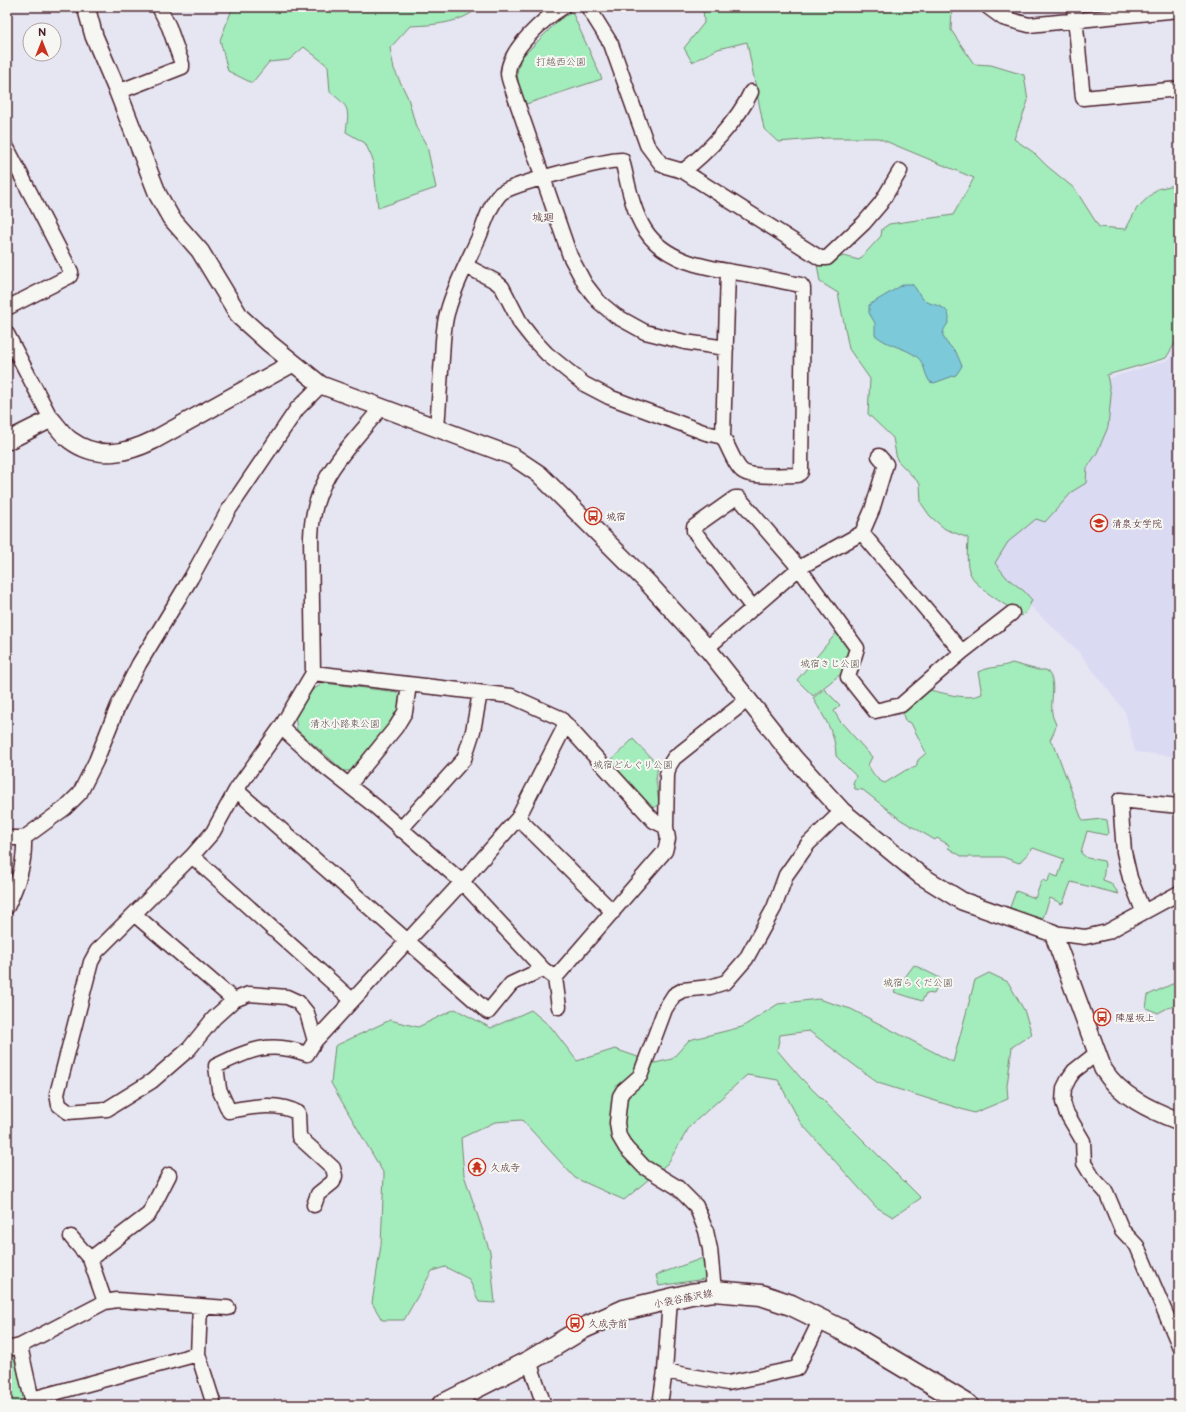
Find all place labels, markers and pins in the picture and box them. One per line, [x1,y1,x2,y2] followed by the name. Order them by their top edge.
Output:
[583,506,603,526] bus stop icon: 城宿
[606,511,626,523] place label: 城宿
[1089,513,1109,533] school or university icon: 清泉女学院
[1112,518,1162,530] place label: 清泉女学院
[1092,1007,1112,1027] bus stop icon: 陣屋坂上
[1115,1012,1155,1024] place label: 陣屋坂上
[467,1157,487,1177] temple icon: 久成寺
[490,1162,520,1174] place label: 久成寺
[565,1313,585,1333] bus stop icon: 久成寺前
[588,1318,628,1330] place label: 久成寺前

